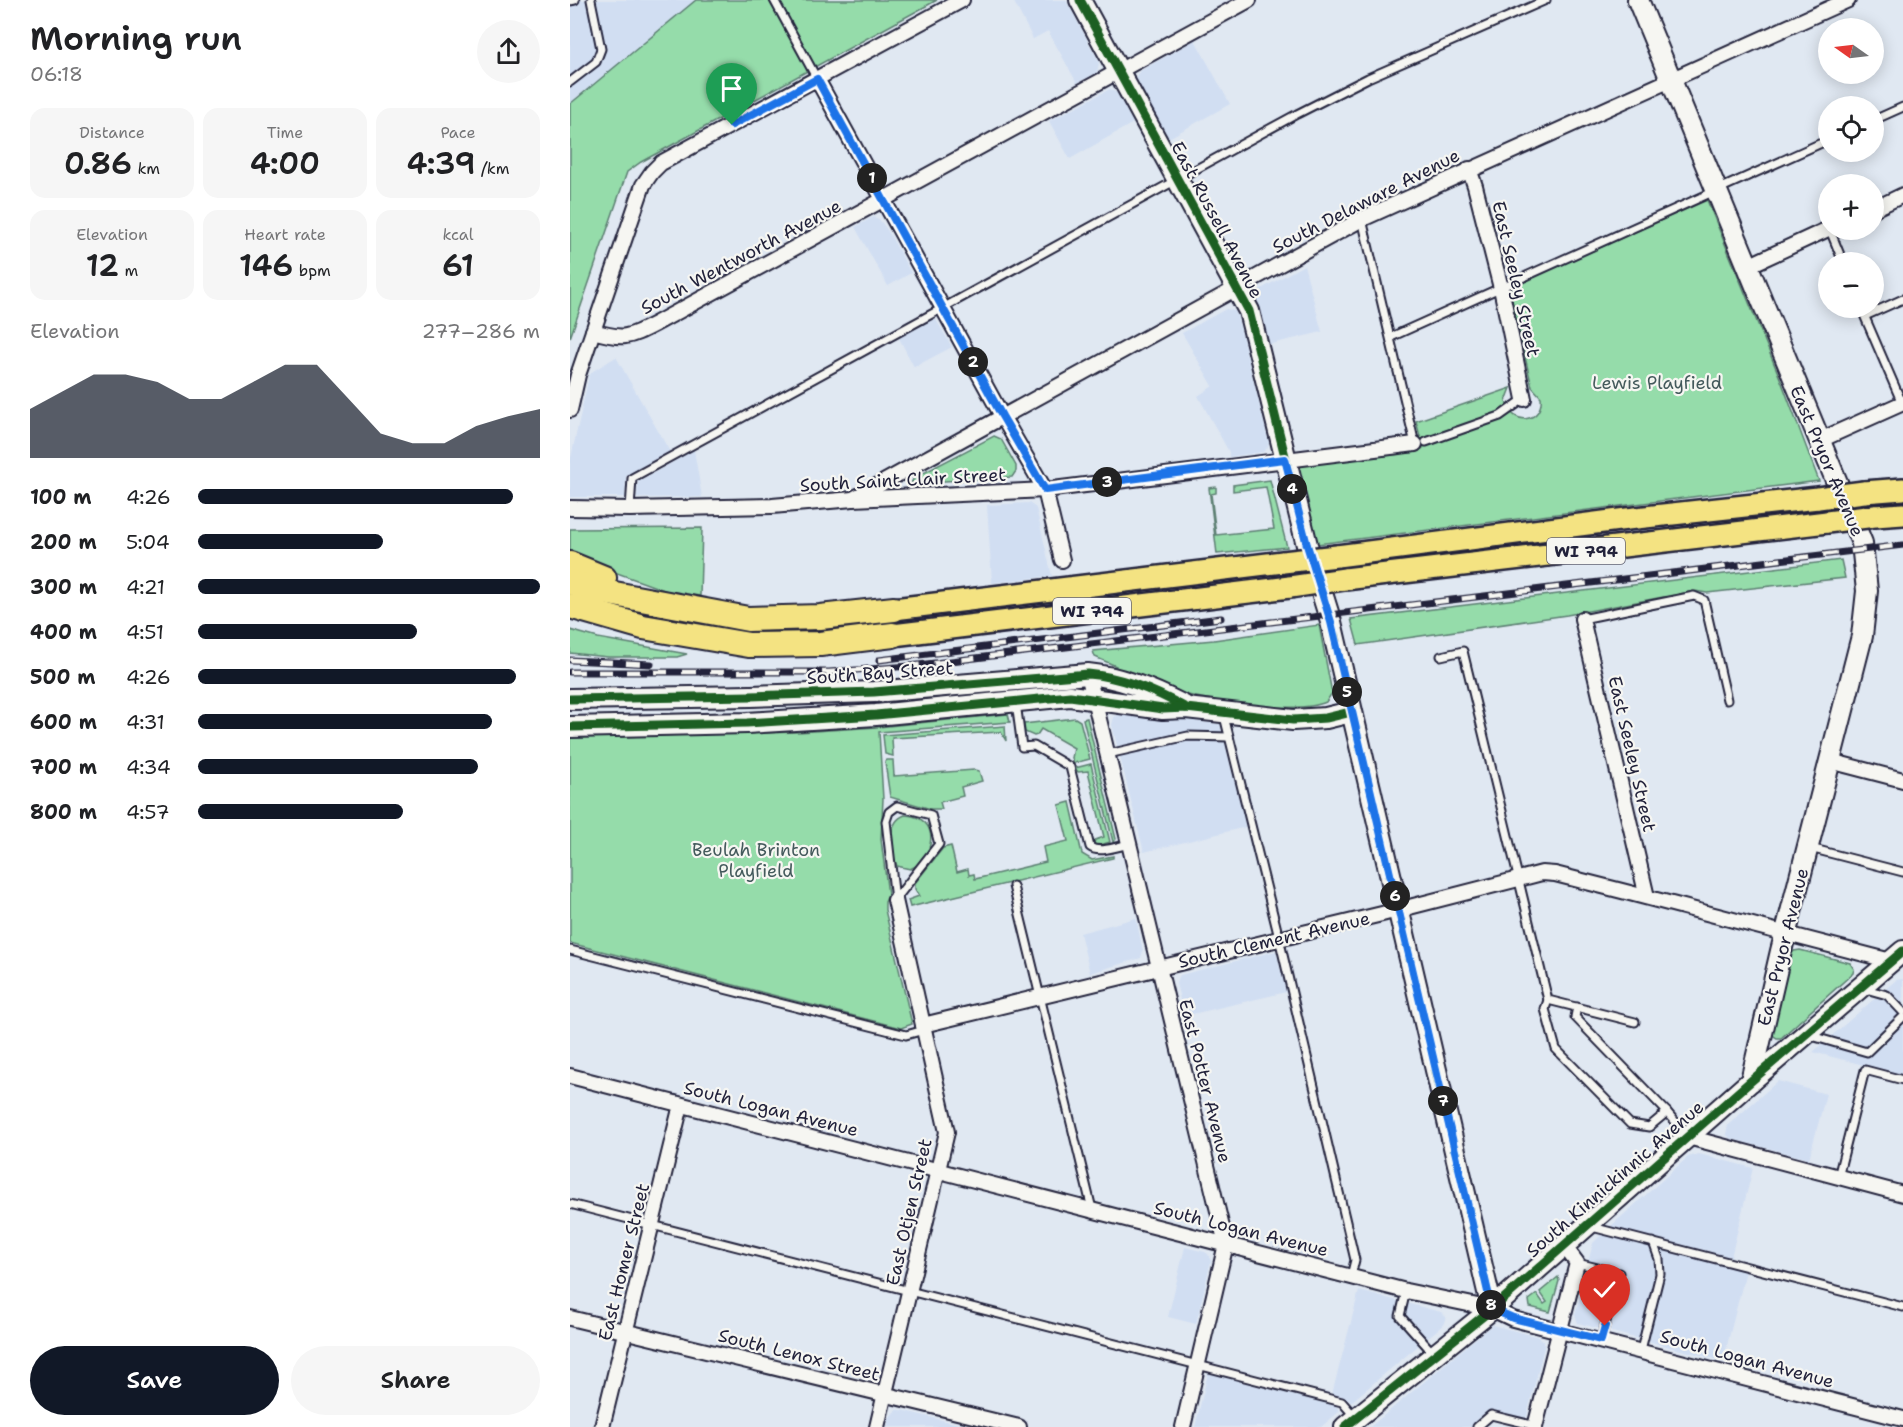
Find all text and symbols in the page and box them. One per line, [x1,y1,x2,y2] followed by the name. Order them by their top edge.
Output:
[30,16,242,61] text: Morning run
[1818,18,1884,84] north arrow
[1818,18,1884,318] map controls
[477,20,540,83] button: share
[30,61,83,87] text: 06:18
[706,63,757,125] pin
[715,72,748,105] icon: arrive
[1818,96,1884,162] button: locate
[79,122,145,143] text: Distance
[267,122,303,143] text: Time
[440,122,476,143] text: Pace
[1165,137,1269,303] street label: East Russell Avenue
[64,143,132,184] text: 0.86
[250,143,320,184] text: 4:00
[407,143,475,184] text: 4:39
[1268,143,1464,259] street label: South Delaware Avenue
[132,158,160,179] text: km
[475,158,509,179] text: /km
[857,163,887,193] pin: 1
[868,167,876,188] text: 1
[1818,174,1884,240] button: +
[637,194,845,320] street label: South Wentworth Avenue
[1486,199,1546,359] street label: East Seeley Street
[76,224,148,245] text: Elevation
[244,224,326,245] text: Heart rate
[442,224,474,245] text: kcal
[86,245,119,286] text: 12
[239,245,293,286] text: 146
[442,245,474,286] text: 61
[1818,252,1884,318] button: −
[119,260,138,281] text: m
[293,260,331,281] text: bpm
[30,318,120,344] text: Elevation
[422,318,540,344] text: 277–286 m
[958,347,988,377] pin: 2
[967,351,979,372] text: 2
[1592,371,1722,395] park label: Lewis Playfield
[1784,382,1870,540] street label: East Pryor Avenue
[799,463,1007,497] street label: South Saint Clair Street
[1092,467,1122,497] pin: 3
[1101,471,1113,492] text: 3
[1277,474,1307,504] pin: 4
[1286,478,1298,499] text: 4
[30,484,92,510] text: 100 m
[126,484,171,510] text: 4:26
[30,529,97,555] text: 200 m
[126,529,170,555] text: 5:04
[1547,538,1625,564] road number: WI 794
[30,574,97,600] text: 300 m
[126,574,165,600] text: 4:21
[1053,598,1131,624] road number: WI 794
[30,619,97,645] text: 400 m
[126,619,164,645] text: 4:51
[806,656,954,690] street label: South Bay Street
[30,664,96,690] text: 500 m
[126,664,171,690] text: 4:26
[1602,674,1662,834] street label: East Seeley Street
[1332,677,1362,707] pin: 5
[1342,681,1352,702] text: 5
[30,709,97,735] text: 600 m
[126,709,165,735] text: 4:31
[30,754,97,780] text: 700 m
[126,754,171,780] text: 4:34
[30,799,97,825] text: 800 m
[126,799,169,825] text: 4:57
[692,838,820,883] park label: Beulah Brinton Playfield
[1752,866,1814,1028] street label: East Pryor Avenue
[1380,881,1410,911] pin: 6
[1389,885,1401,906] text: 6
[1176,906,1372,974] street label: South Clement Avenue
[1173,997,1237,1165] street label: East Potter Avenue
[681,1076,861,1142] street label: South Logan Avenue
[1428,1086,1458,1116] pin: 7
[1437,1090,1449,1111] text: 7
[1521,1095,1709,1263] street label: South Kinnickinnic Avenue
[880,1136,938,1288] street label: East Otjen Street
[593,1181,655,1343] street label: East Homer Street
[1151,1196,1331,1262] street label: South Logan Avenue
[1579,1264,1630,1326] pin
[1588,1273,1621,1306] icon: check
[1476,1290,1506,1320] pin: 8
[1485,1294,1497,1315] text: 8
[716,1323,882,1387] street label: South Lenox Street
[1657,1324,1837,1394] street label: South Logan Avenue
[30,1346,279,1415] button: Save
[291,1346,540,1415] button: Share

